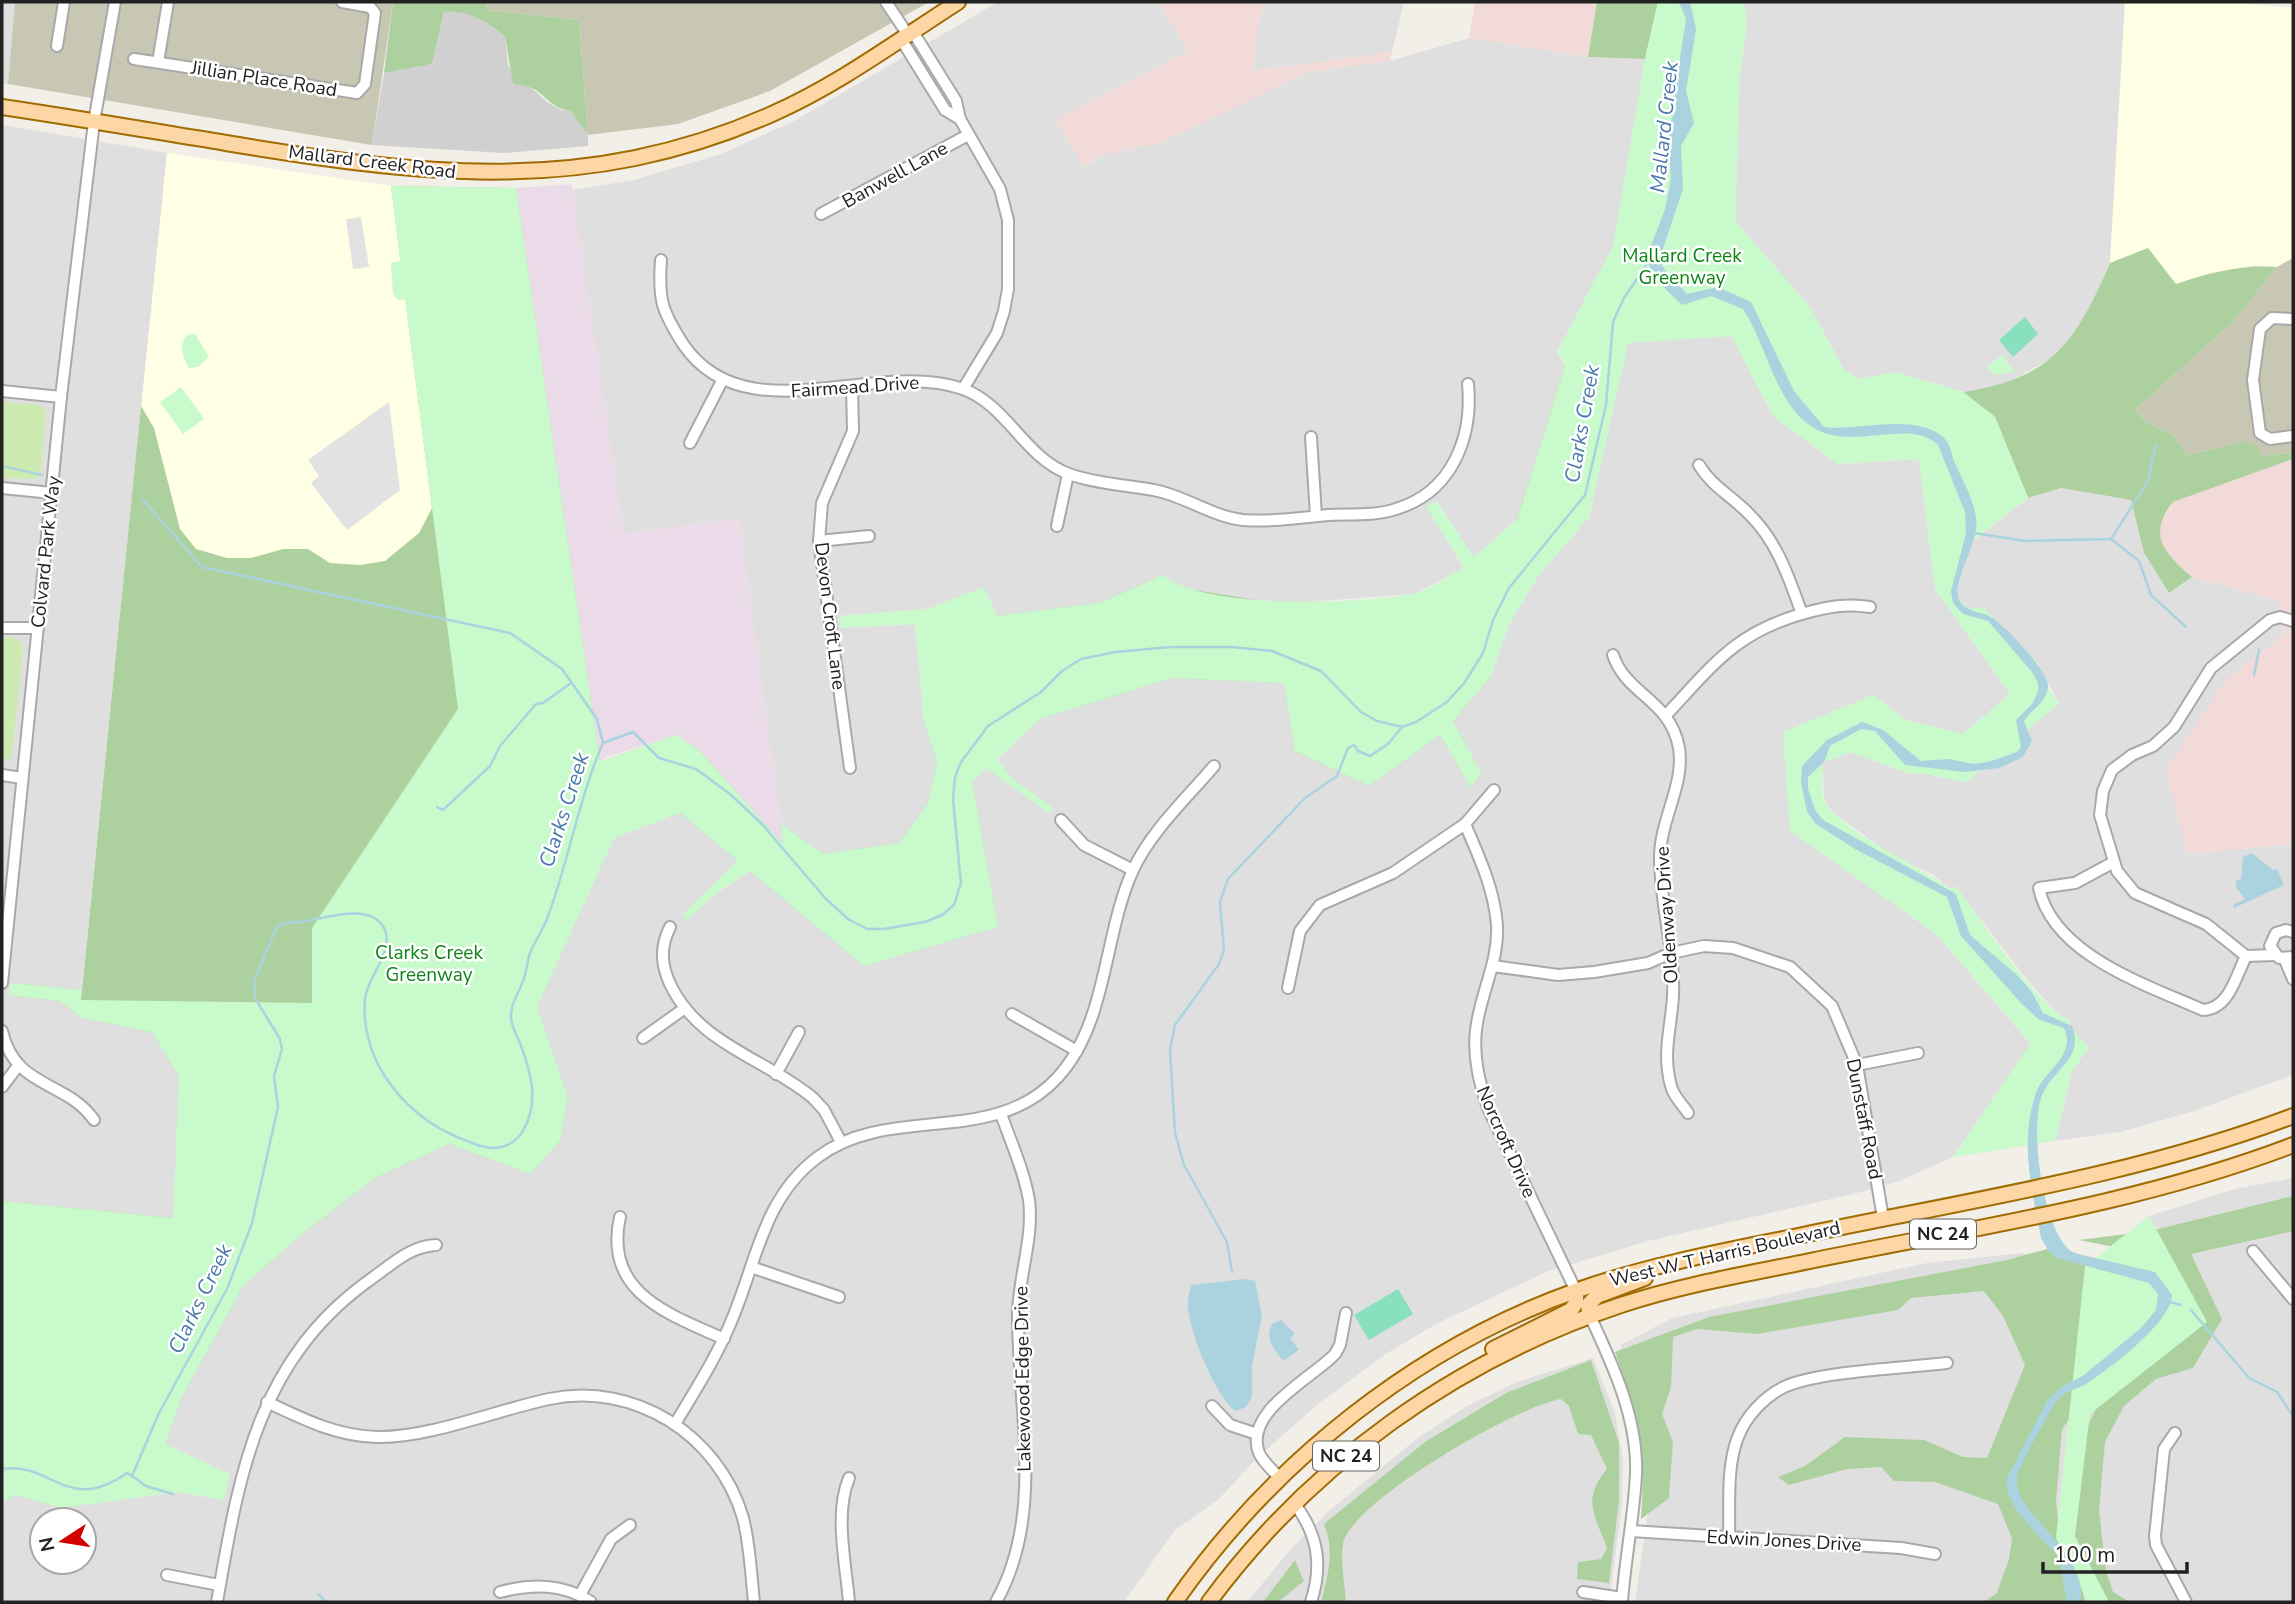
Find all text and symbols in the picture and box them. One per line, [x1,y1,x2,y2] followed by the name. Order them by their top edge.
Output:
[188,54,339,103] street label: Jillian Place Road
[1643,59,1685,194] water label: Mallard Creek
[838,135,952,215] street label: Banwell Lane
[287,139,457,185] street label: Mallard Creek Road
[1622,243,1742,291] park label: Mallard Creek Greenway
[1558,362,1606,485] water label: Clarks Creek
[790,370,920,404] street label: Fairmead Drive
[25,474,67,629] street label: Colvard Park Way
[808,541,852,691] street label: Devon Croft Lane
[532,749,596,871] water label: Clarks Creek
[1649,846,1685,984] street label: Oldenway Drive
[375,940,483,988] park label: Clarks Creek Greenway
[1840,1056,1888,1182] street label: Dunstaff Road
[1470,1082,1542,1202] street label: Norcroft Drive
[1607,1215,1843,1293] street label: West W T Harris Boulevard
[1910,1219,1976,1248] road number: NC 24
[161,1239,239,1359] water label: Clarks Creek
[1008,1286,1038,1472] street label: Lakewood Edge Drive
[1313,1442,1379,1470] road number: NC 24
[28,1506,98,1576] north arrow
[1706,1524,1862,1558] street label: Edwin Jones Drive
[2043,1530,2186,1574] scale bar
[33,1535,62,1554] text: N
[2054,1541,2115,1569] text: 100 m

